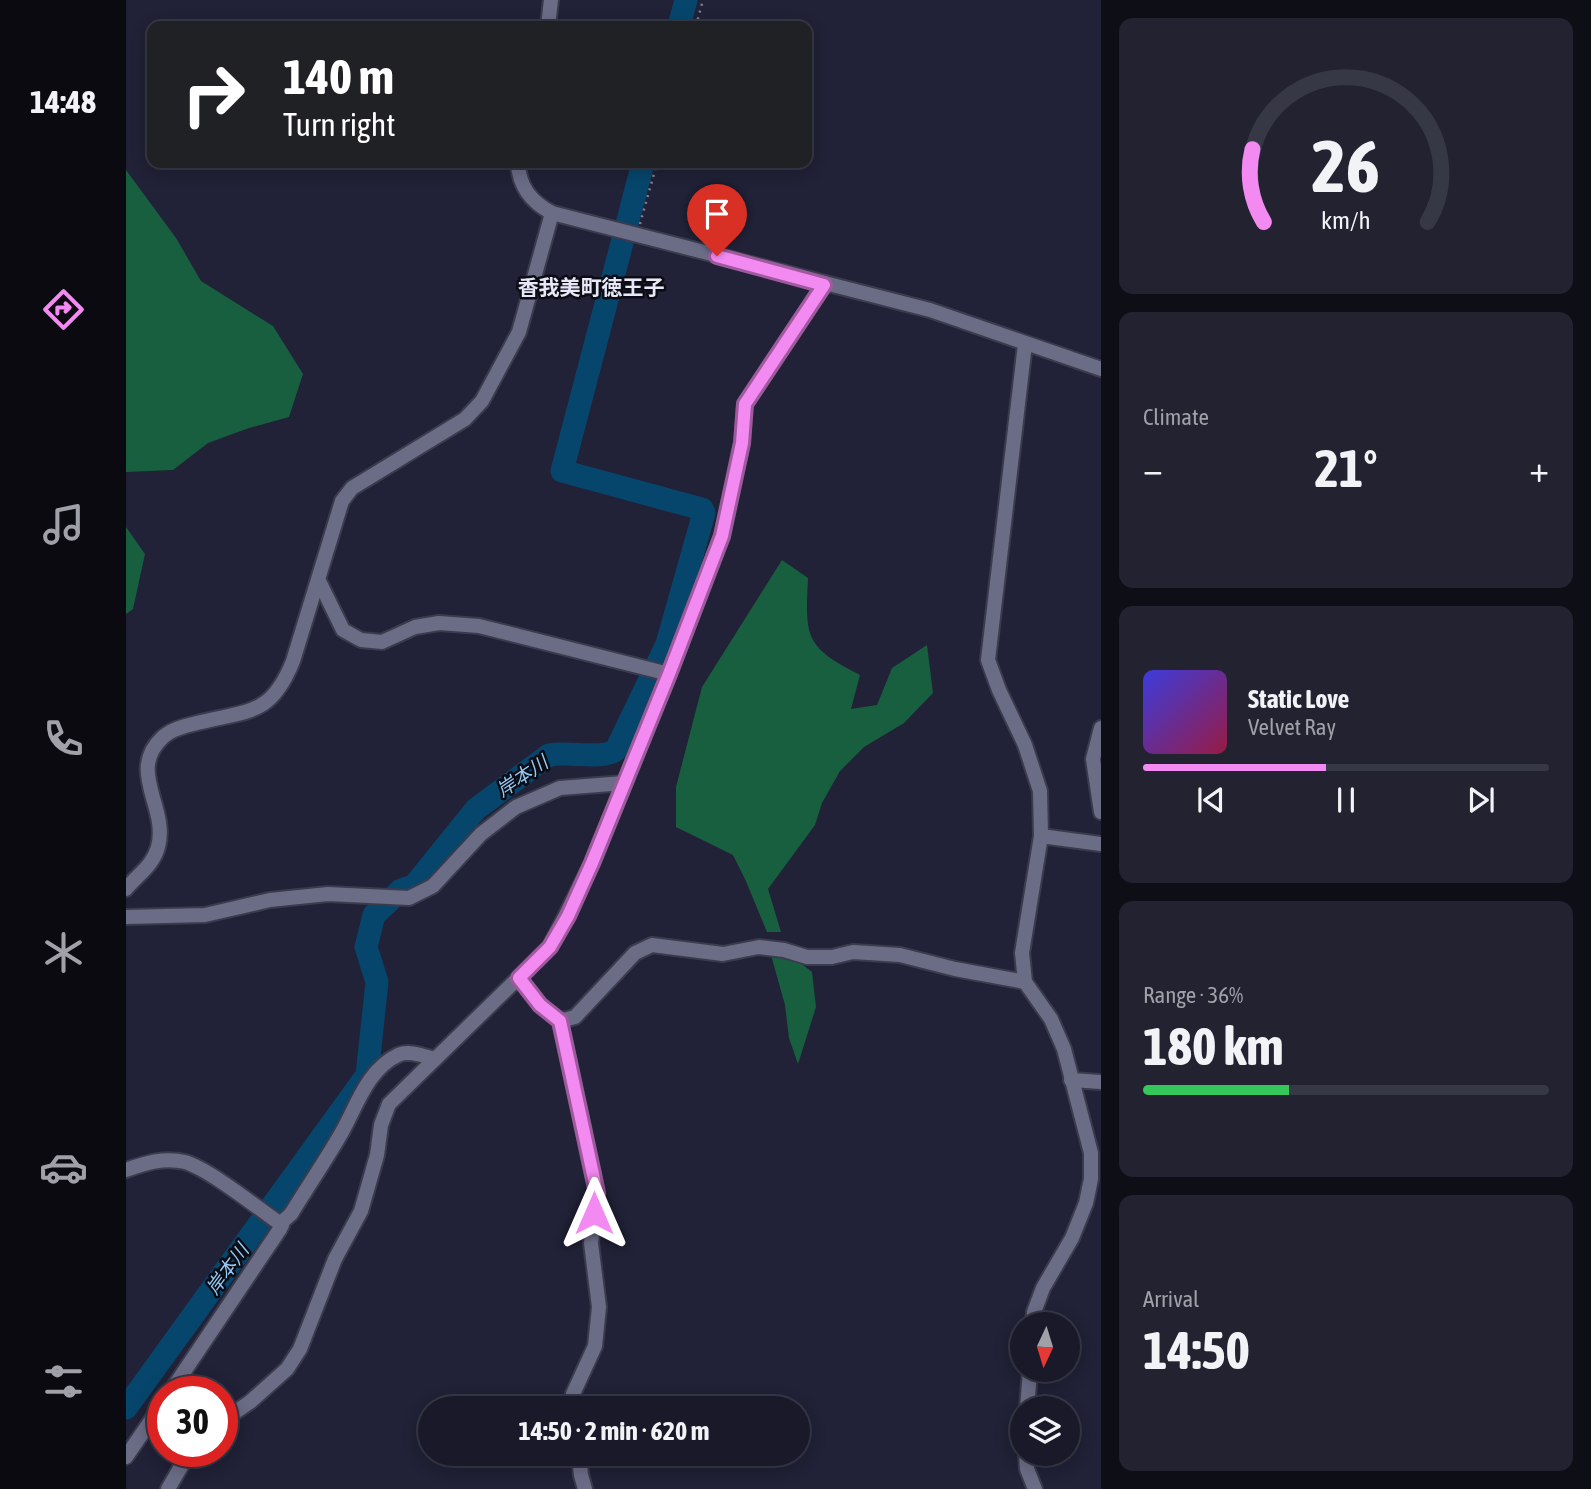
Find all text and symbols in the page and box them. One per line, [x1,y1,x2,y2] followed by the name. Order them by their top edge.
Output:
[283,48,394,104] text: 140 m
[168,49,259,140] icon: right
[30,83,96,120] text: 14:48
[283,106,396,143] text: Turn right
[1312,124,1380,207] text: 26
[687,184,747,256] pin
[698,195,736,233] icon: arrive
[1321,206,1371,234] text: km/h
[518,275,665,299] district label: 香我美町徳王子
[39,285,88,334] icon: directions
[1143,404,1209,430] text: Climate
[1314,438,1378,498] text: 21°
[1143,447,1163,490] text: −
[1529,447,1549,490] text: +
[39,500,88,549] icon: music
[1248,684,1349,714] text: Static Love
[39,714,88,763] icon: phone
[1248,714,1336,740] text: Velvet Ray
[492,750,553,801] water label: 岸本川
[1192,781,1230,819] icon: previous
[1327,781,1365,819] icon: pause
[1462,781,1500,819] icon: next
[39,928,88,977] icon: climate
[1143,982,1243,1008] text: Range · 36%
[1143,1016,1284,1076] text: 180 km
[39,1143,88,1192] icon: car
[557,1176,631,1250] position arrow
[201,1238,254,1299] water label: 岸本川
[1143,1286,1199,1312] text: Arrival
[1010,1312,1080,1382] north arrow
[1010,1312,1080,1466] map controls
[1143,1320,1250,1380] text: 14:50
[39,1357,88,1406] icon: filters
[147,1376,238,1467] speed limit sign: 30
[1010,1396,1080,1466] button: layers
[519,1416,709,1446] text: 14:50 · 2 min · 620 m

